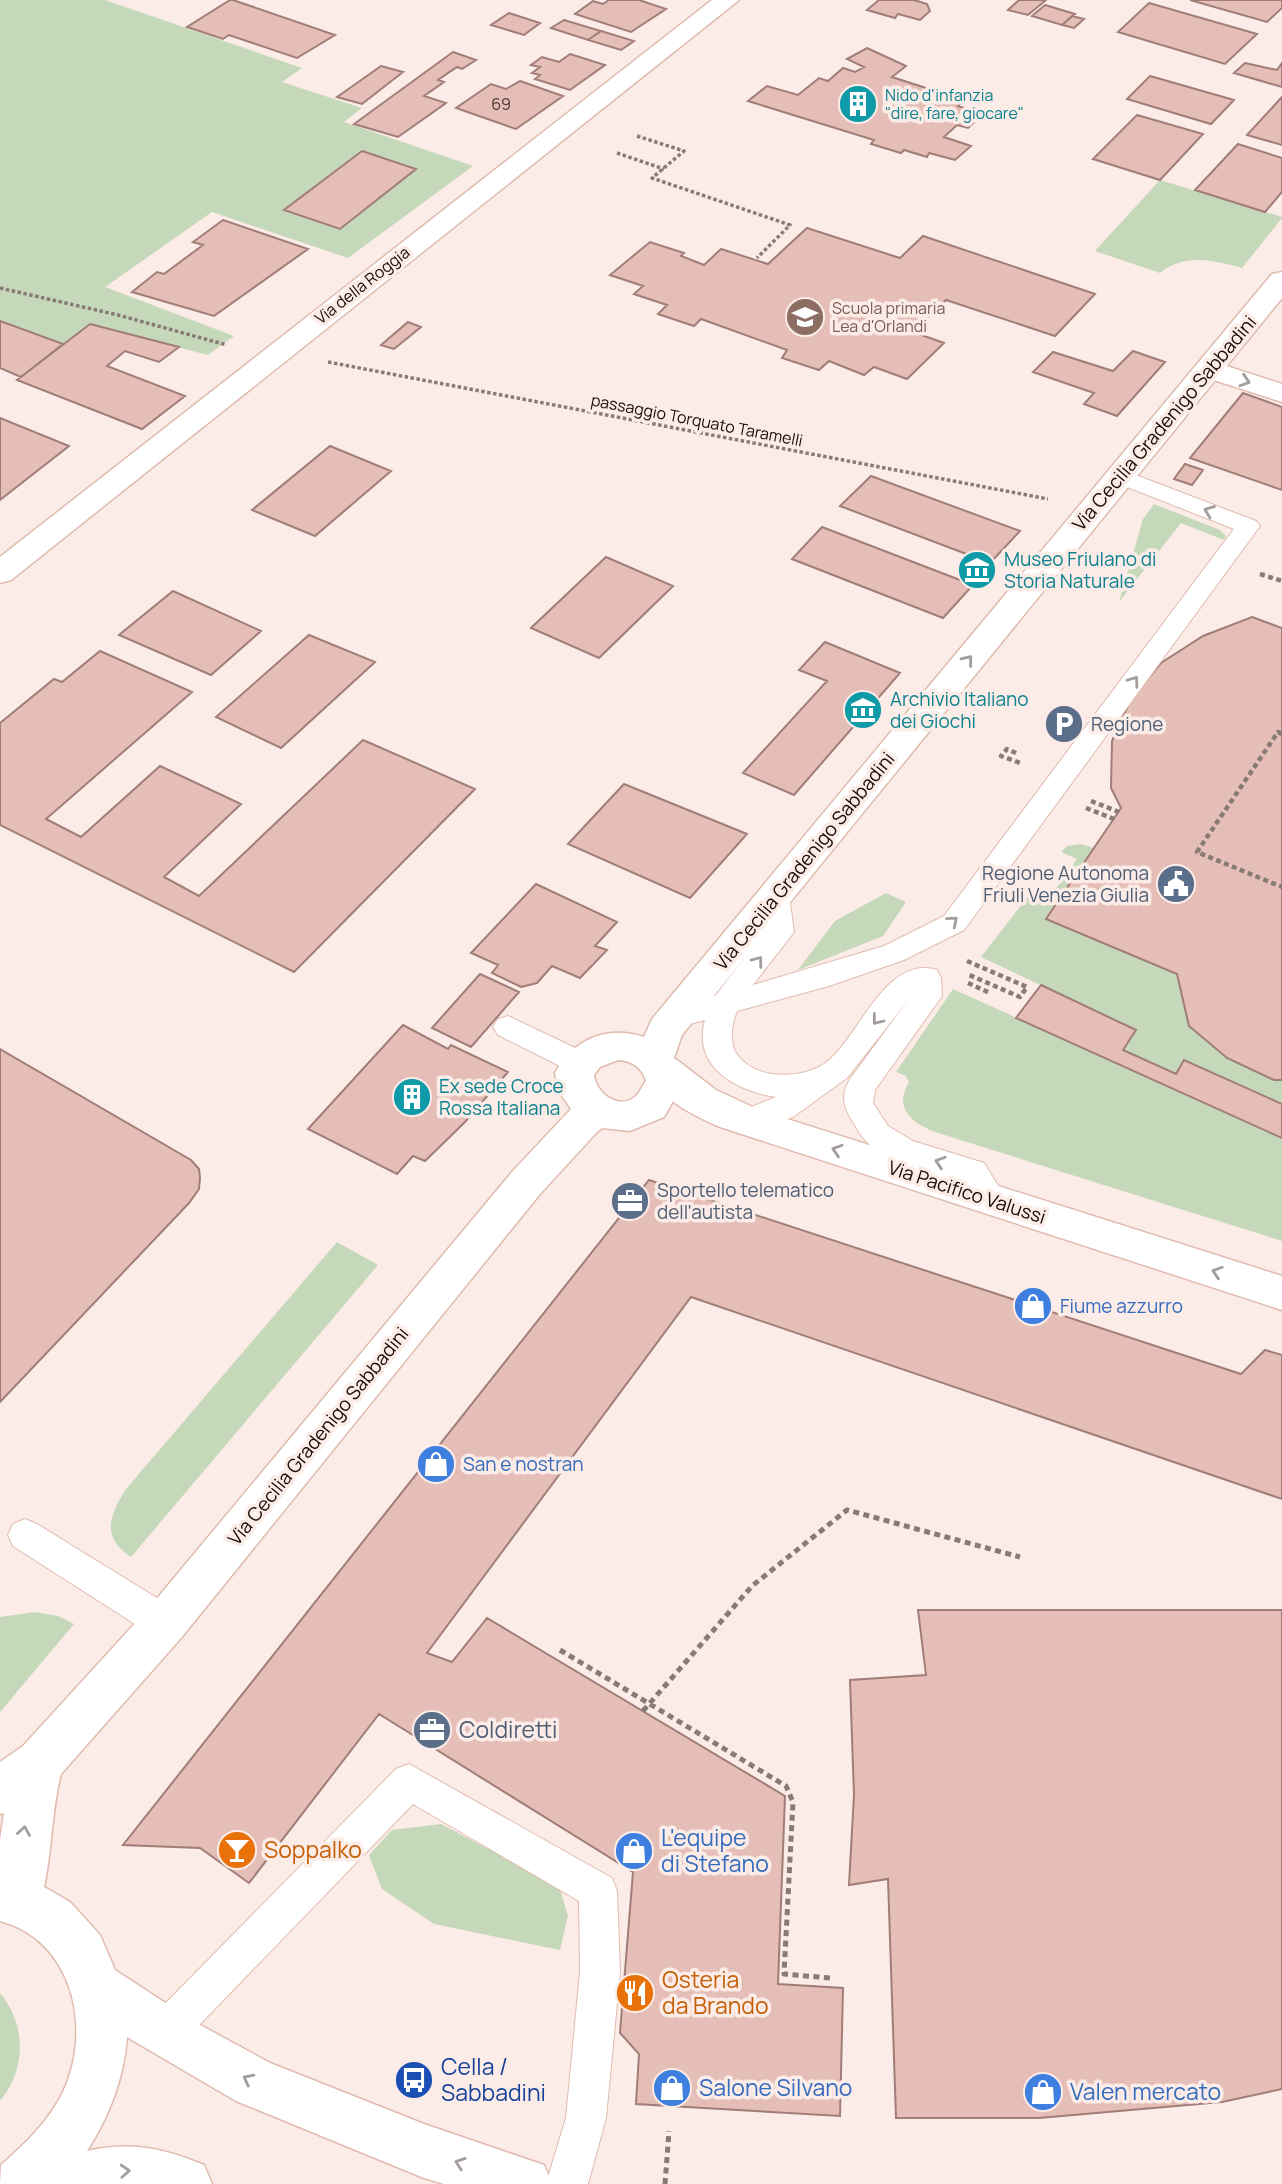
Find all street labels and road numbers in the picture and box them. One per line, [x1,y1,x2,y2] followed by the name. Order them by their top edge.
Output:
[310,241,414,329] street label: Via della Roggia
[1066,310,1262,536] street label: Via Cecilia Gradenigo Sabbadini
[589,389,805,451] street label: passaggio Torquato Taramelli
[708,746,900,976] street label: Via Cecilia Gradenigo Sabbadini
[885,1154,1049,1230] street label: Via Pacifico Valussi
[222,1321,414,1551] street label: Via Cecilia Gradenigo Sabbadini

